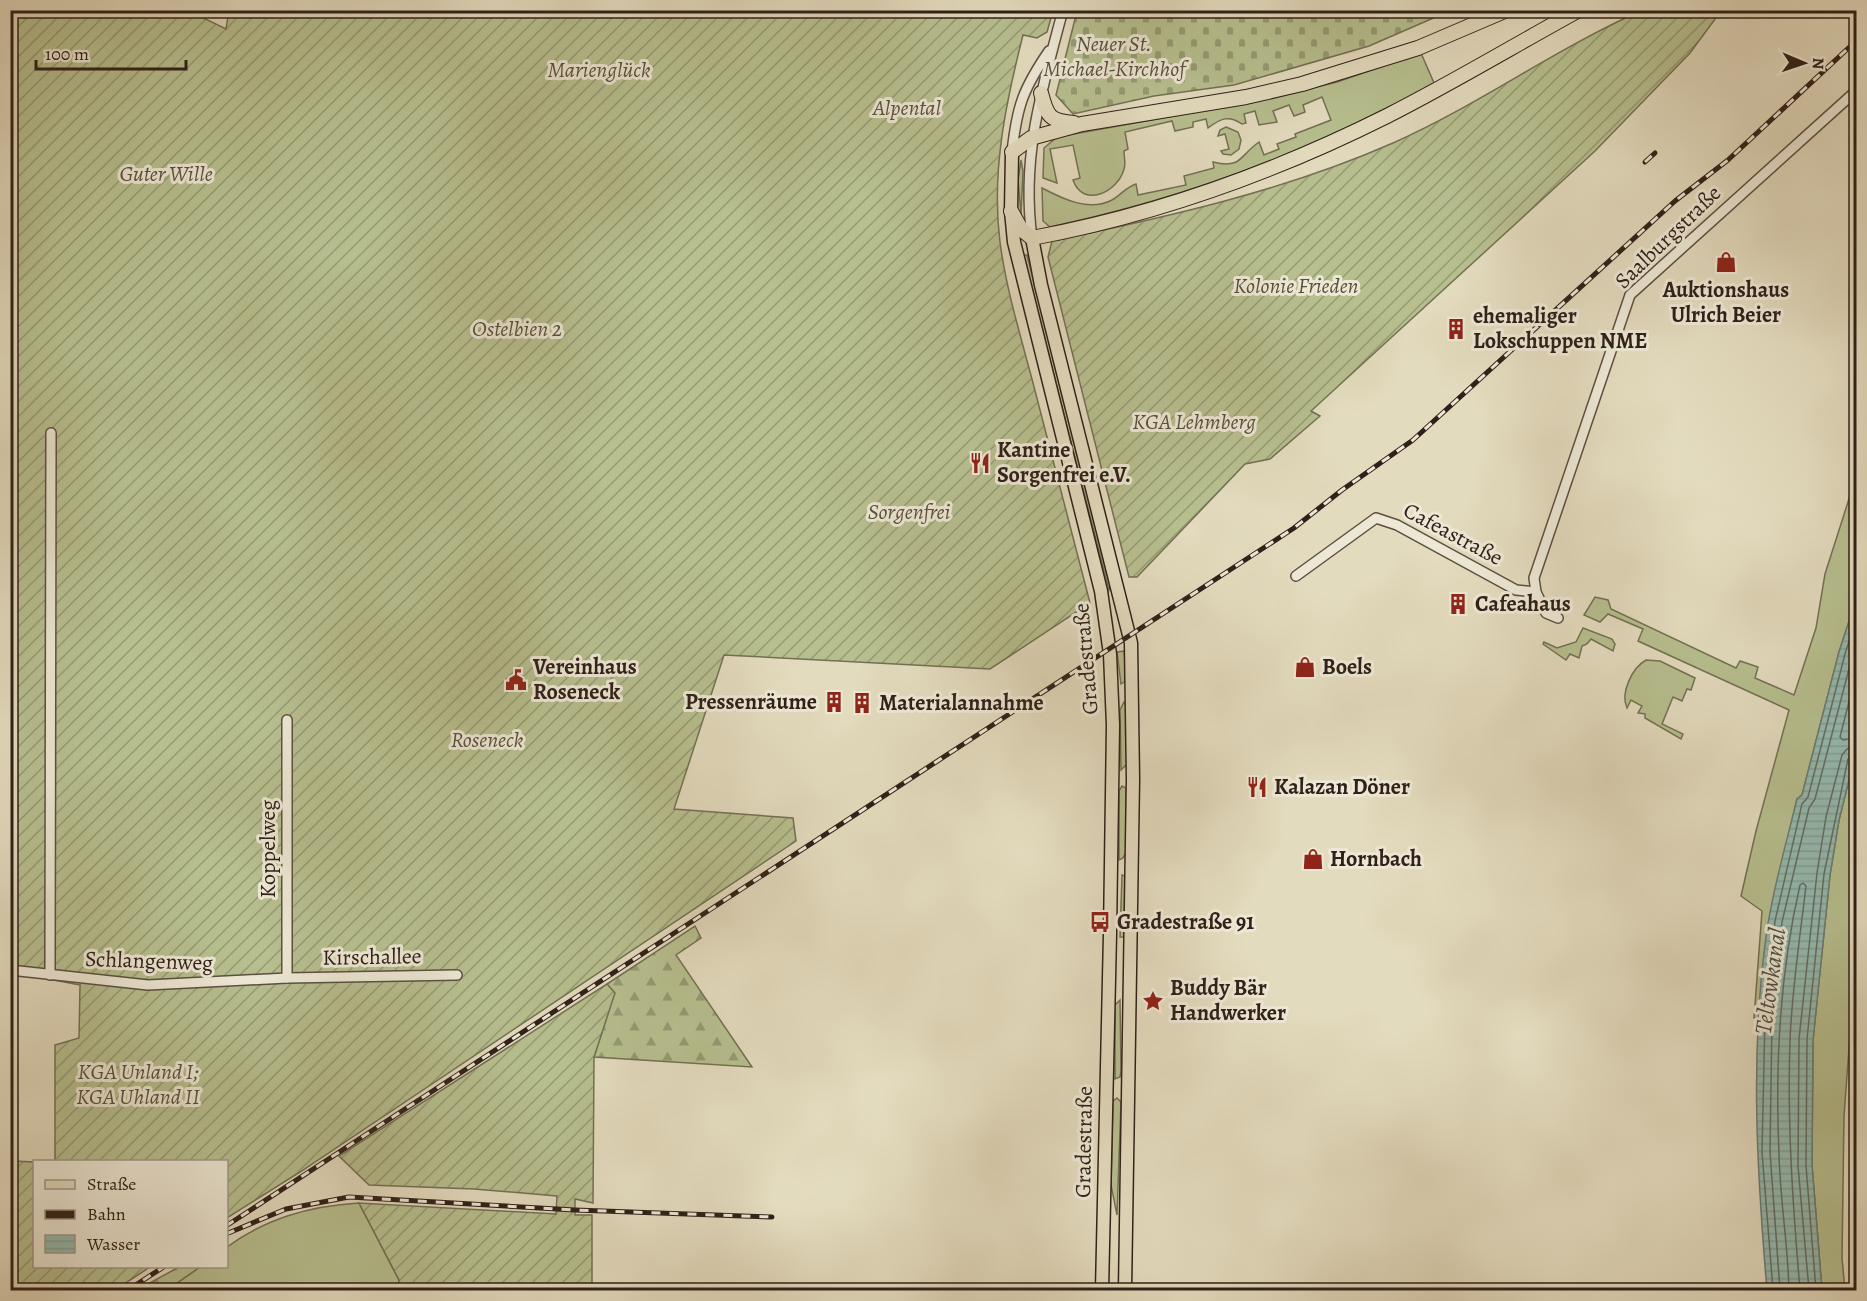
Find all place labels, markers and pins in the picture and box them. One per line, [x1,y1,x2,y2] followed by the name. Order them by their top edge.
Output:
[1714,250,1738,274] shop icon: Auktionshaus Ulrich Beier
[1662,275,1789,330] place label: Auktionshaus Ulrich Beier
[1473,301,1647,356] place label: ehemaliger Lokschuppen NME
[1444,317,1468,341] building icon: ehemaliger Lokschuppen NME
[997,435,1131,490] place label: Kantine Sorgenfrei e.V.
[968,451,992,475] restaurant icon: Kantine Sorgenfrei e.V.
[1475,589,1571,619] place label: Cafeahaus
[1446,592,1470,616] building icon: Cafeahaus
[532,652,637,707] place label: Vereinhaus Roseneck
[1322,652,1372,682] place label: Boels
[1293,655,1317,679] shop icon: Boels
[504,668,528,692] public building icon: Vereinhaus Roseneck
[685,687,817,717] place label: Pressenräume
[879,688,1044,718] place label: Materialannahme
[822,690,846,714] building icon: Pressenräume
[850,691,874,715] building icon: Materialannahme
[1274,772,1410,802] place label: Kalazan Döner
[1245,775,1269,799] restaurant icon: Kalazan Döner
[1330,844,1422,874] place label: Hornbach
[1301,847,1325,871] shop icon: Hornbach
[1117,907,1254,937] place label: Gradestraße 91
[1088,910,1112,934] bus stop icon: Gradestraße 91
[1170,973,1286,1028] place label: Buddy Bär Handwerker
[1141,989,1165,1013] place icon: Buddy Bär Handwerker

